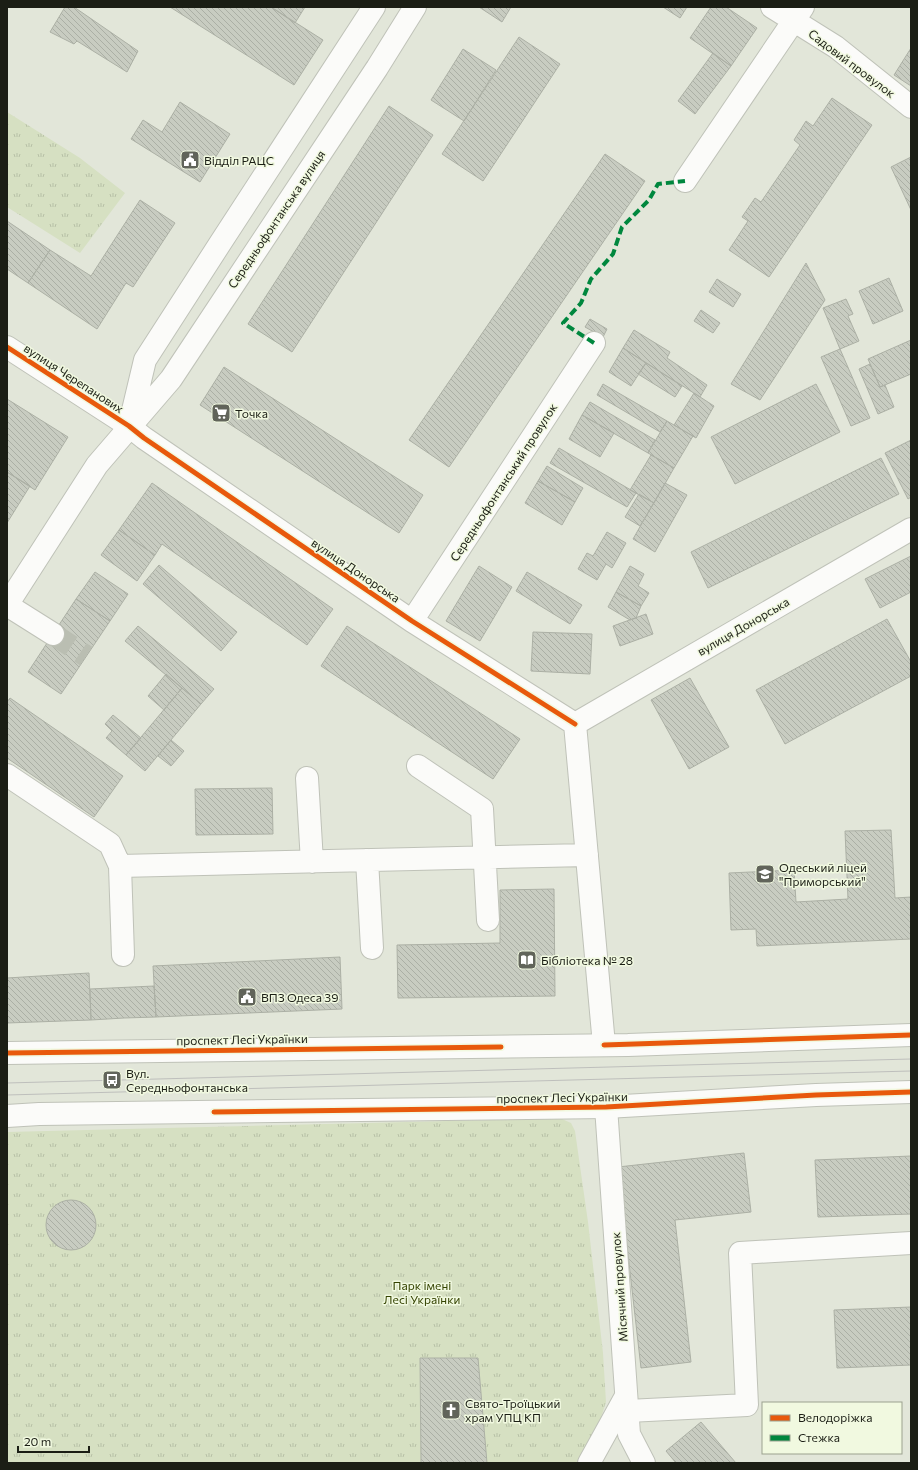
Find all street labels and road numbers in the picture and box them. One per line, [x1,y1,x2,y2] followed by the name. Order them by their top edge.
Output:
[806,26,899,100] street label: Садовий провулок
[224,147,328,291] street label: Середньофонтанська вулиця
[22,341,127,416] street label: вулиця Черепанових
[447,400,560,564] street label: Середньофонтанський провулок
[309,535,403,605] street label: вулиця Донорська
[695,594,791,658] street label: вулиця Донорська
[176,1031,308,1047] street label: проспект Лесі Українки
[496,1089,628,1105] street label: проспект Лесі Українки
[608,1231,630,1342] street label: Місячний провулок

